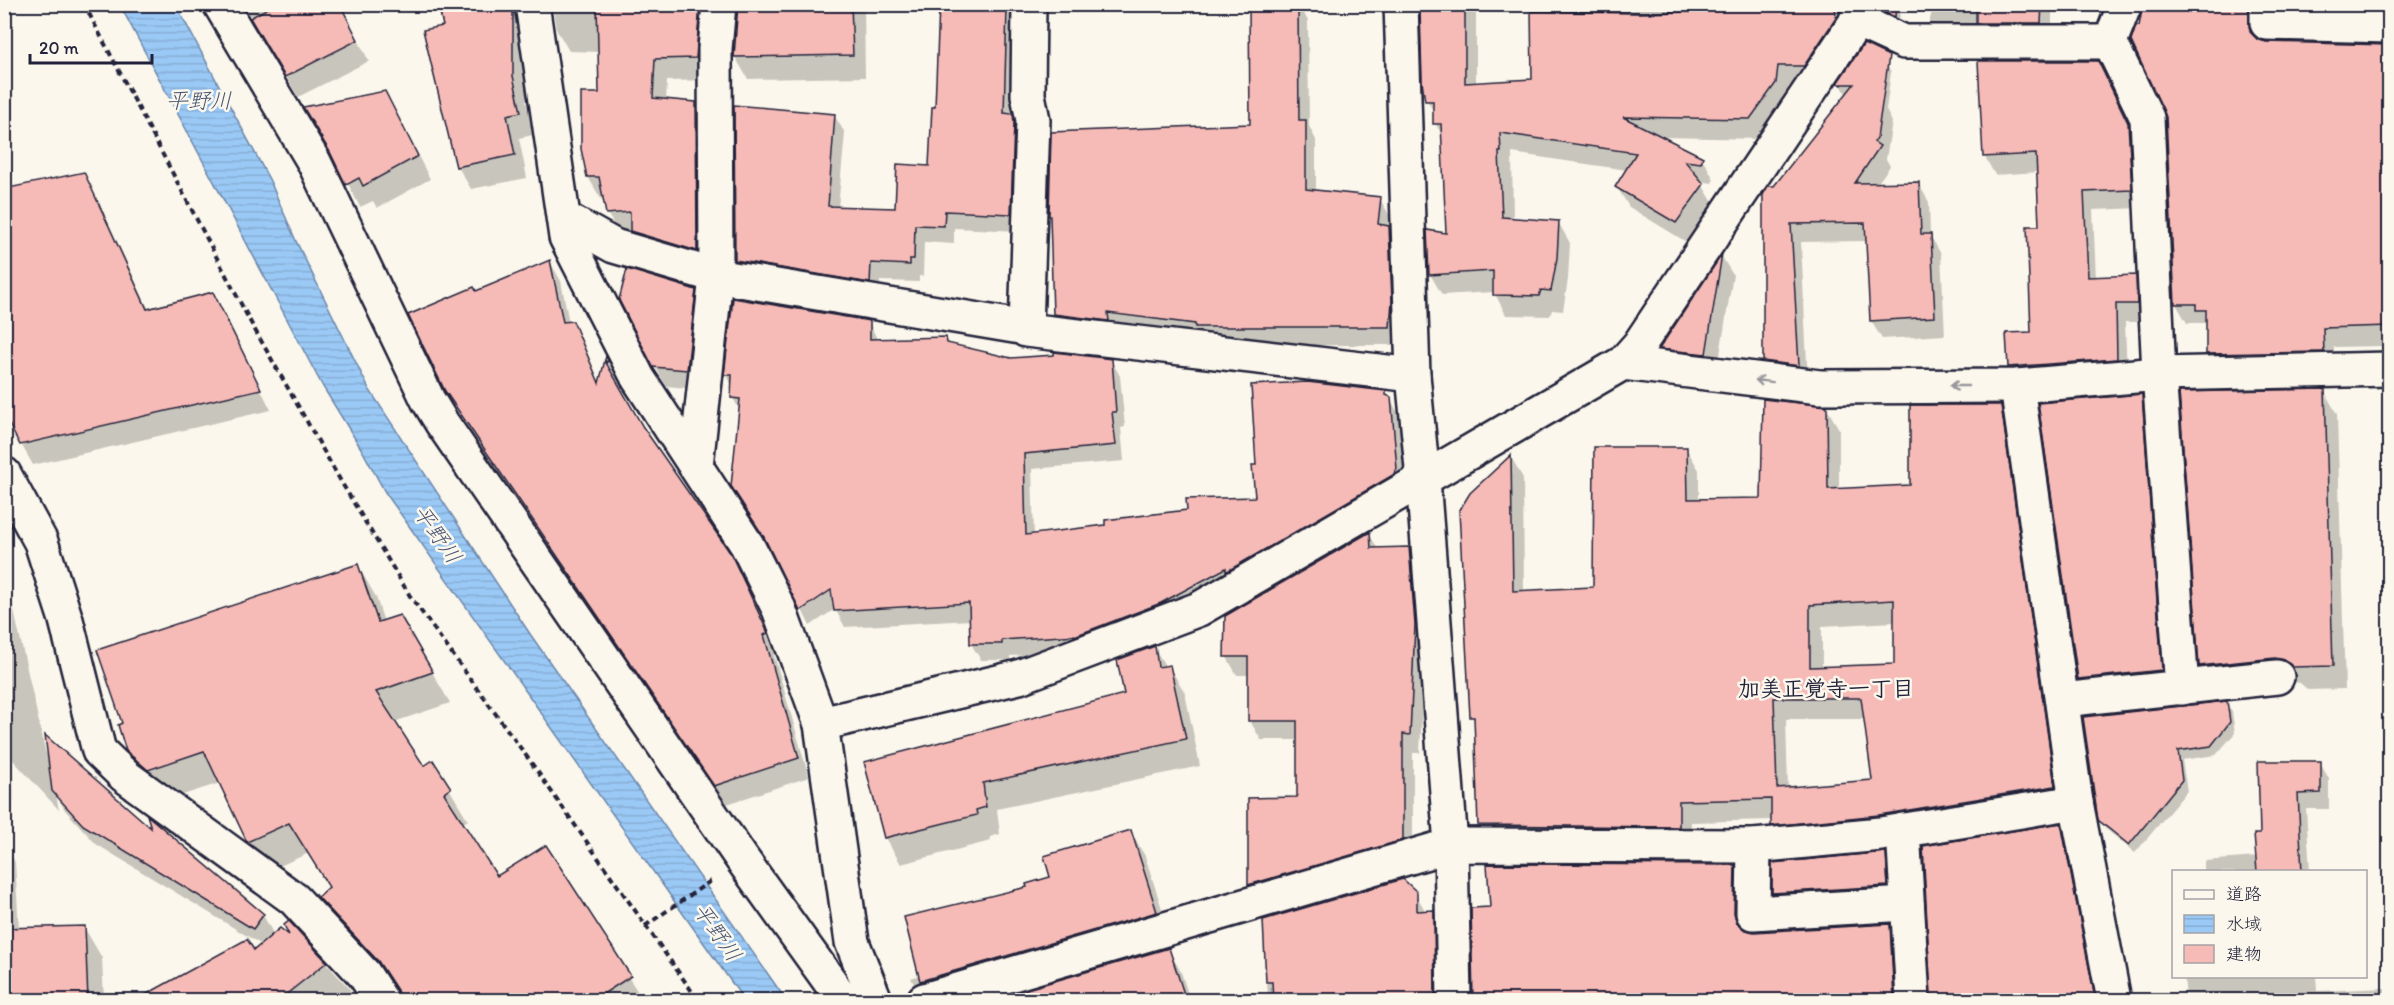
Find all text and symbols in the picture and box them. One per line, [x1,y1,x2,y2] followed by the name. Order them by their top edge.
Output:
[30,27,152,65] scale bar
[39,37,79,59] text: 20 m
[166,87,232,114] water label: 平野川
[1755,375,1775,386] one-way arrow
[1949,381,1969,392] one-way arrow
[408,500,468,569] water label: 平野川
[1738,675,1914,702] district label: 加美正覚寺一丁目
[2172,870,2367,978] legend
[2226,883,2262,905] text: 道路
[688,898,748,967] water label: 平野川
[2226,913,2262,935] text: 水域
[2226,943,2262,965] text: 建物

